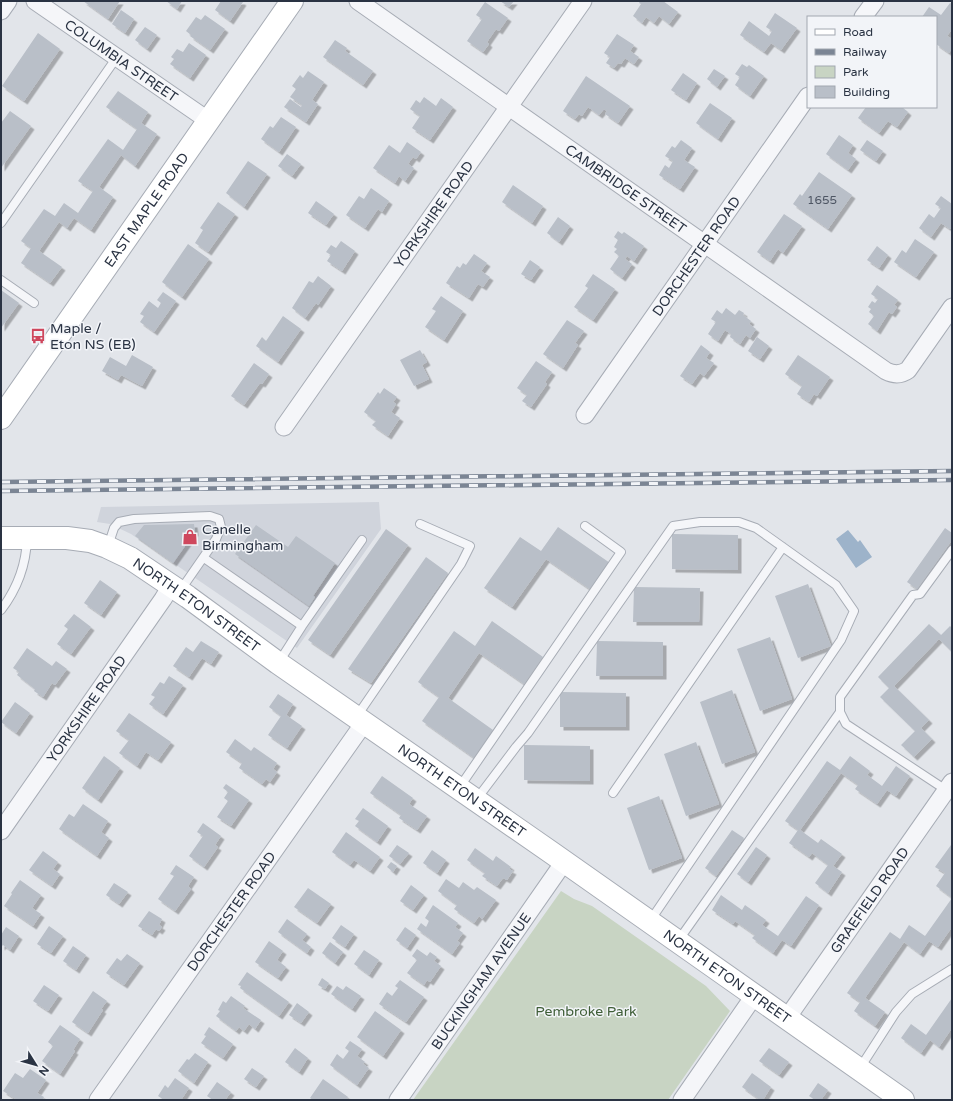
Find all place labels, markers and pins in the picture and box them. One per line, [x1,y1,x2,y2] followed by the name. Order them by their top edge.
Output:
[50,320,136,353] place label: Maple / Eton NS (EB)
[29,327,47,345] bus stop icon: Maple / Eton NS (EB)
[202,521,283,554] place label: Canelle Birmingham
[181,528,199,546] shop icon: Canelle Birmingham

